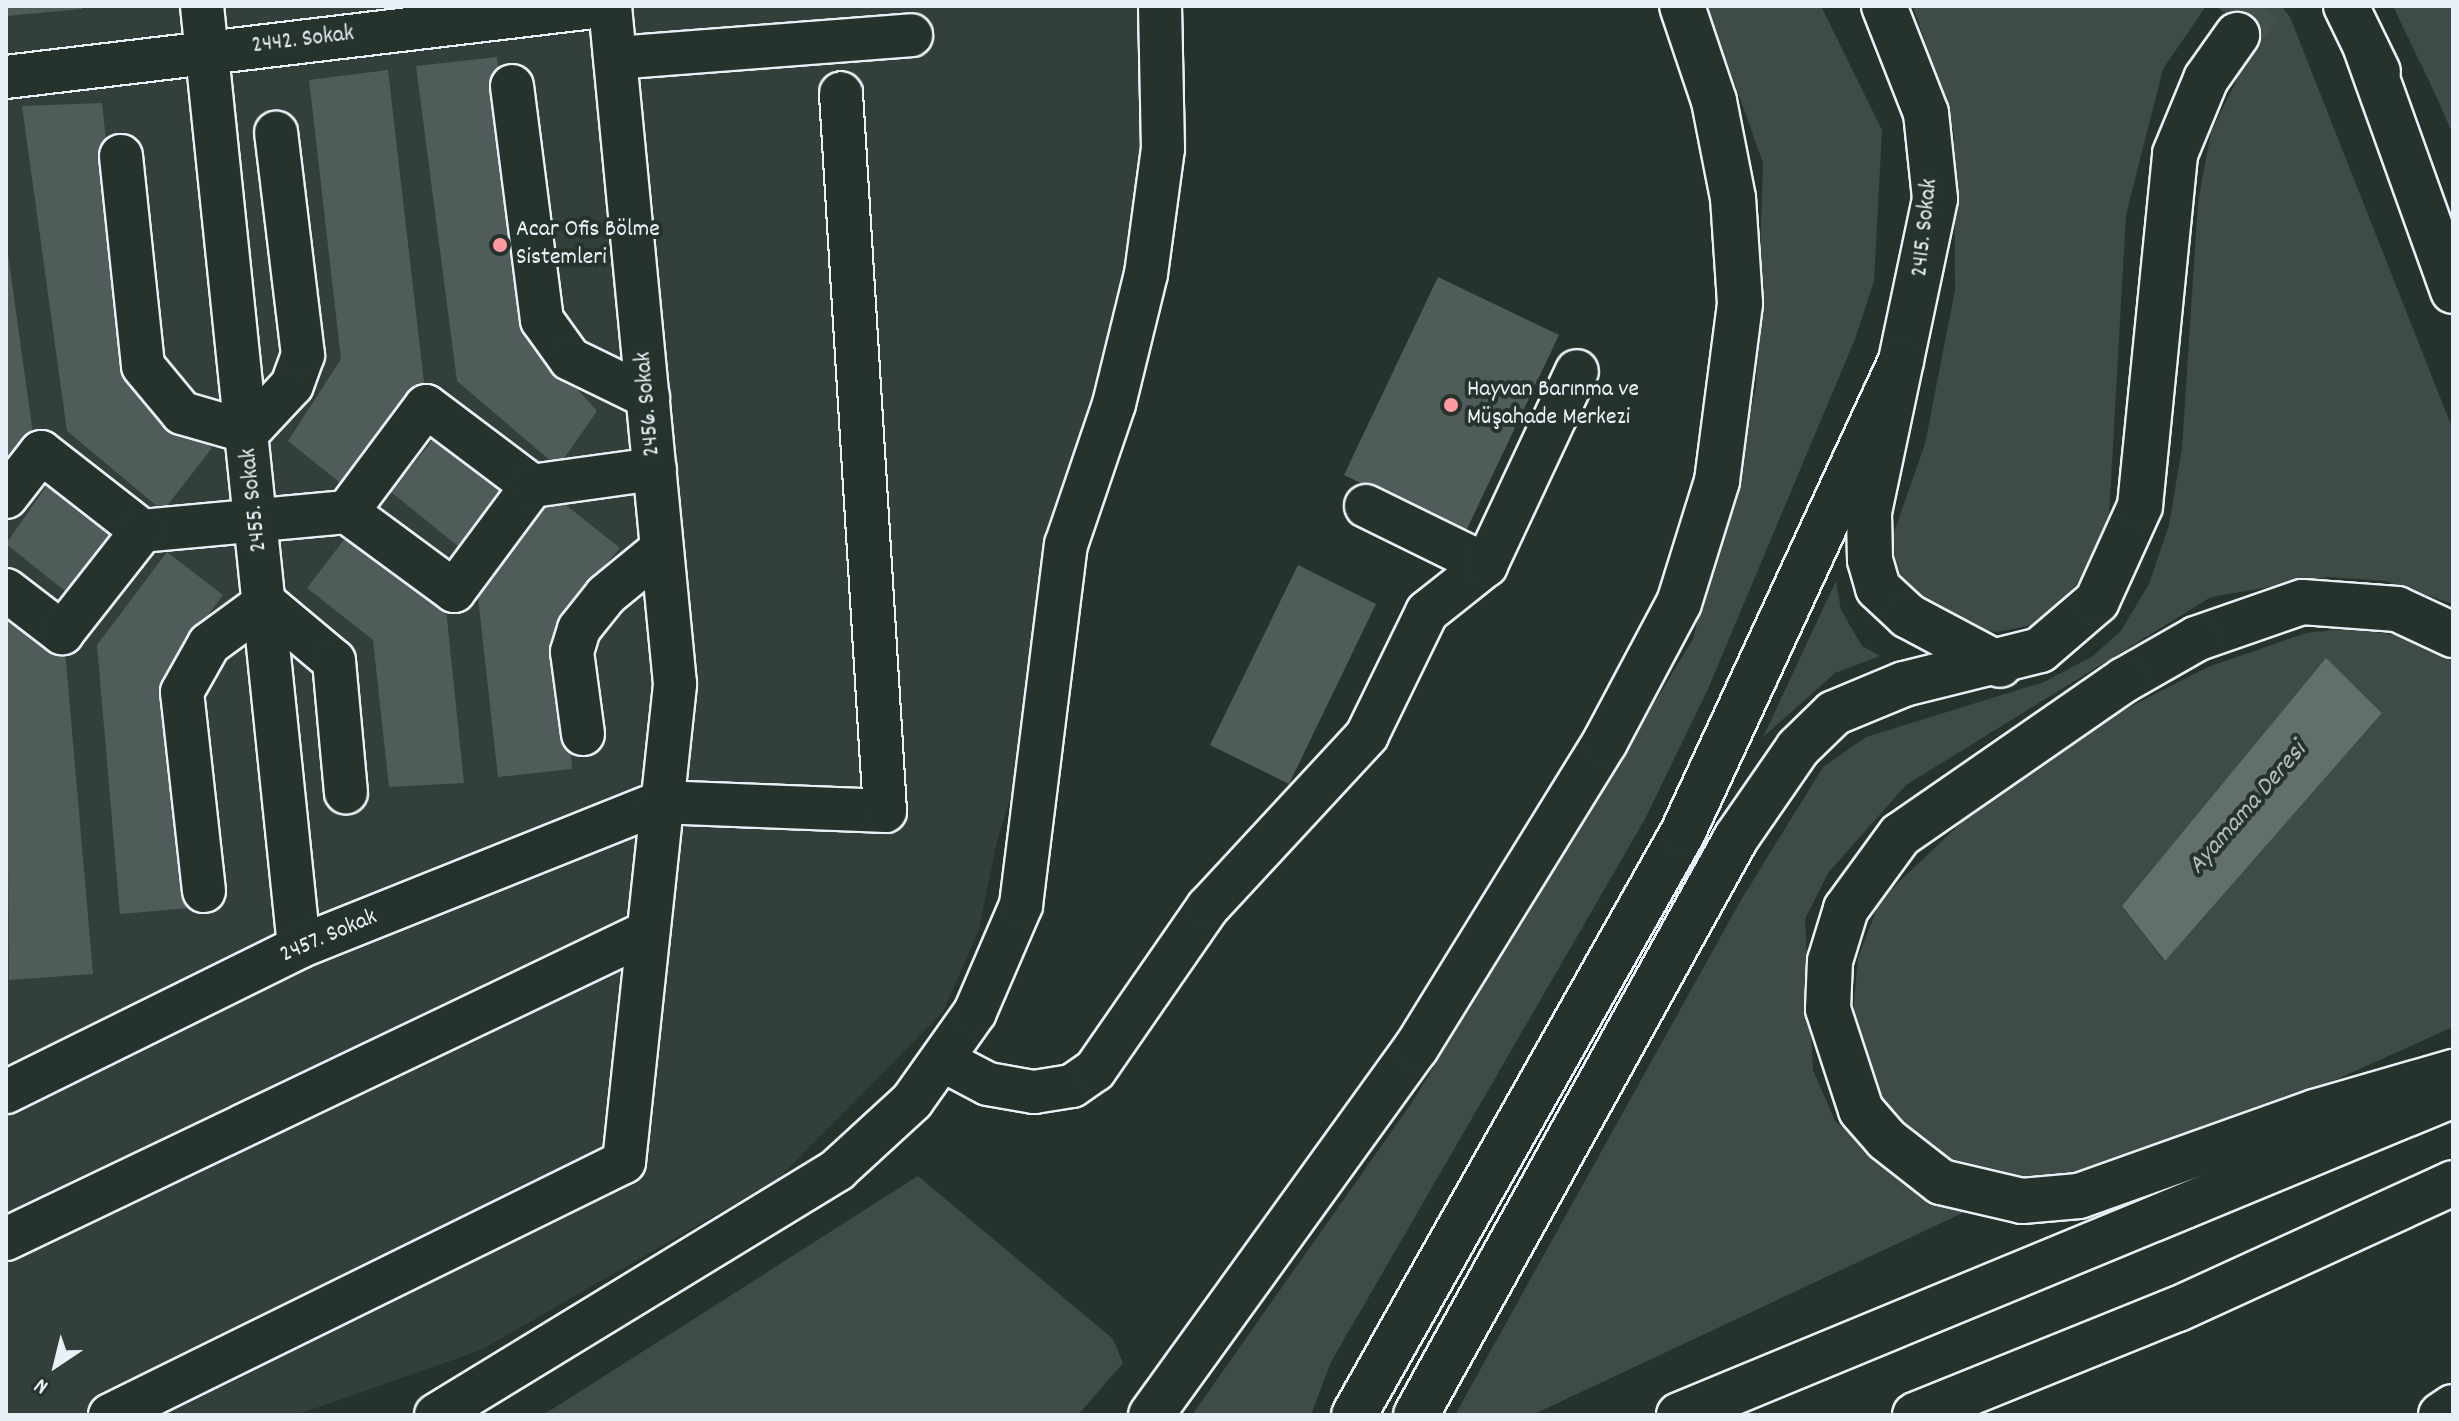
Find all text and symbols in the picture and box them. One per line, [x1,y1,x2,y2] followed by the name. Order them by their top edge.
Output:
[250,20,356,62] street label: 2442. Sokak
[1907,178,1945,278] street label: 2415. Sokak
[516,217,660,273] place label: Acar Ofis Bölme Sistemleri
[491,236,509,254] marker: Acar Ofis Bölme Sistemleri
[630,350,668,458] street label: 2456. Sokak
[1467,377,1639,433] place label: Hayvan Barınma ve Müşahade Merkezi
[1442,396,1460,414] marker: Hayvan Barınma ve Müşahade Merkezi
[235,447,275,553] street label: 2455. Sokak
[2182,737,2314,881] water label: Ayamama Deresi
[276,904,382,970] street label: 2457. Sokak
[16,1325,96,1405] north arrow
[29,1369,55,1401] text: N

